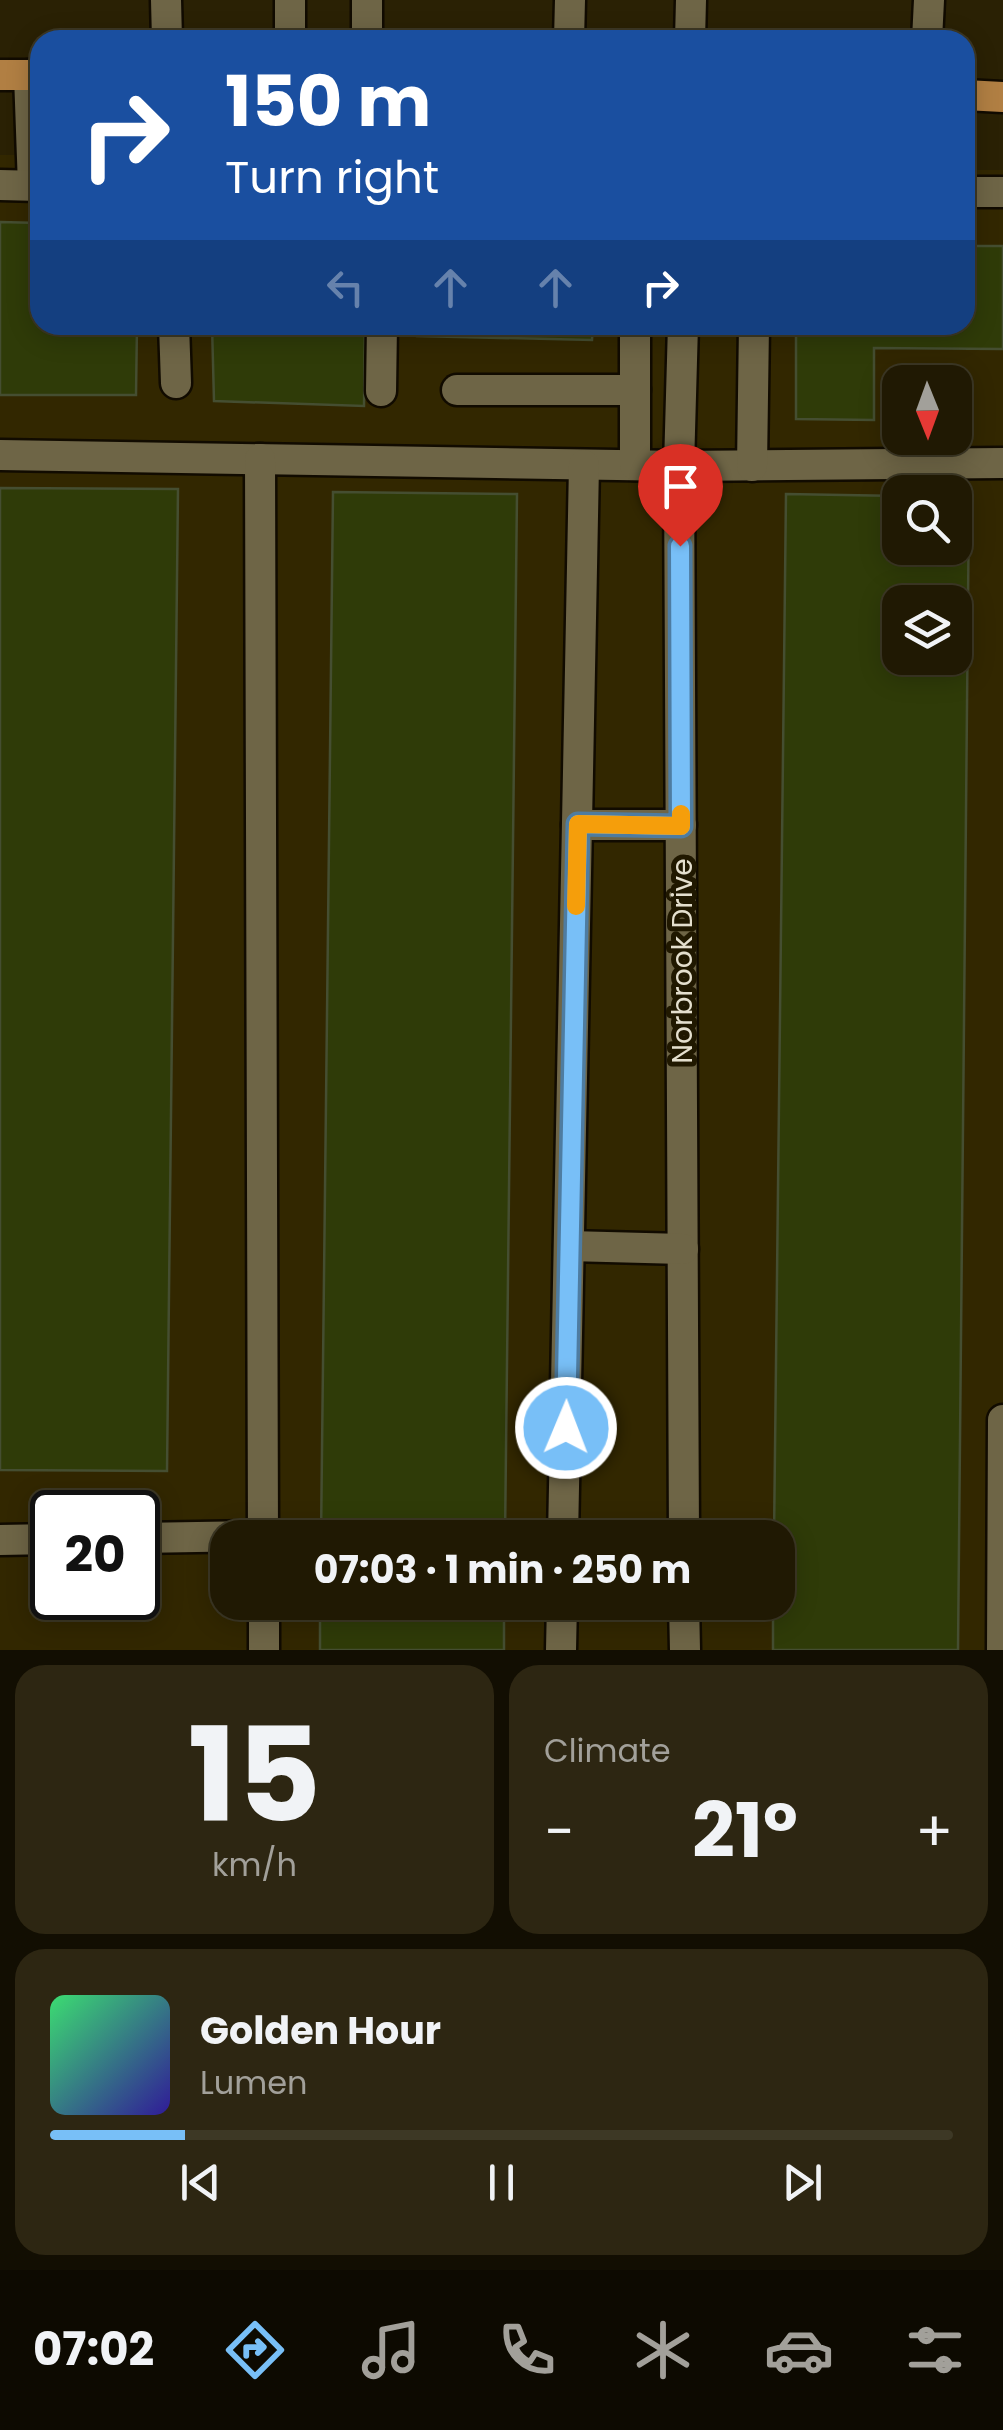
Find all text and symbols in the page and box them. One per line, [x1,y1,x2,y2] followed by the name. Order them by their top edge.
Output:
[225,52,431,151] text: 150 m
[60,70,190,200] icon: right
[225,146,439,209] text: Turn right
[318,260,373,315] icon: left
[423,260,478,315] icon: ahead
[528,260,583,315] icon: ahead
[633,260,688,315] icon: right
[882,365,972,455] north arrow
[882,365,972,675] map controls
[638,444,723,547] pin
[653,459,708,514] icon: arrive
[882,475,972,565] button: search
[882,585,972,675] button: layers
[663,858,702,1064] street label: Norbrook Drive
[514,1376,618,1480] position arrow
[30,1490,160,1620] speed limit sign: 20
[314,1543,691,1596] text: 07:03 · 1 min · 250 m
[188,1684,321,1867] text: 15
[544,1728,671,1773] text: Climate
[692,1778,798,1883] text: 21°
[544,1793,574,1870] text: −
[915,1793,953,1870] text: +
[212,1842,297,1887] text: km/h
[200,2004,441,2057] text: Golden Hour
[200,2060,308,2105] text: Lumen
[173,2155,228,2210] icon: previous
[474,2155,529,2210] icon: pause
[775,2155,830,2210] icon: next
[220,2315,290,2385] icon: directions
[356,2315,426,2385] icon: music
[492,2315,562,2385] icon: phone
[628,2315,698,2385] icon: climate
[764,2315,834,2385] icon: car
[900,2315,970,2385] icon: filters
[33,2318,154,2381] text: 07:02

